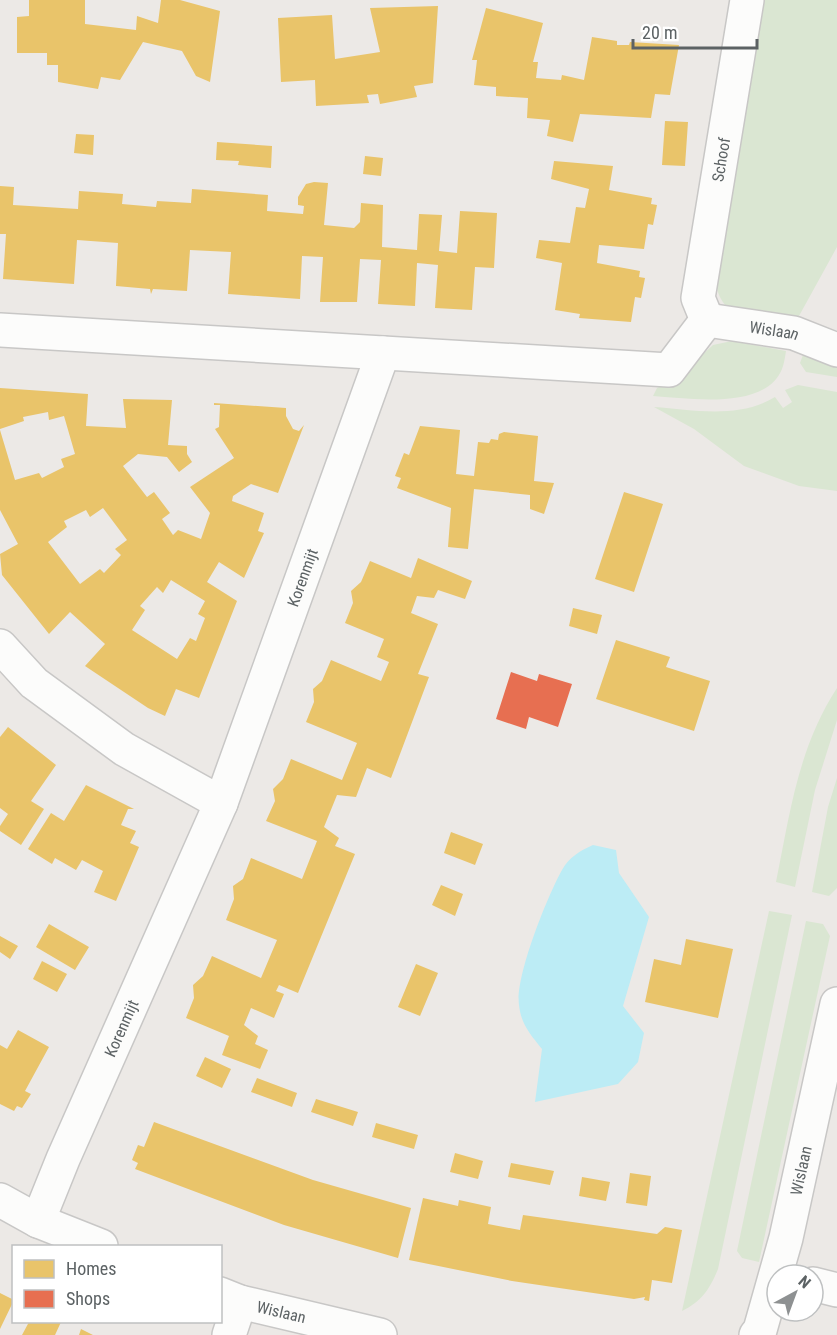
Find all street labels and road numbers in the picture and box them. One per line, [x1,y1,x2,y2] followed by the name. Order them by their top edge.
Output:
[708,136,734,183] street label: Schoof
[748,317,802,344] street label: Wislaan
[283,546,321,609] street label: Korenmijt
[100,996,142,1060] street label: Korenmijt
[786,1144,815,1197] street label: Wislaan
[255,1297,308,1327] street label: Wislaan

